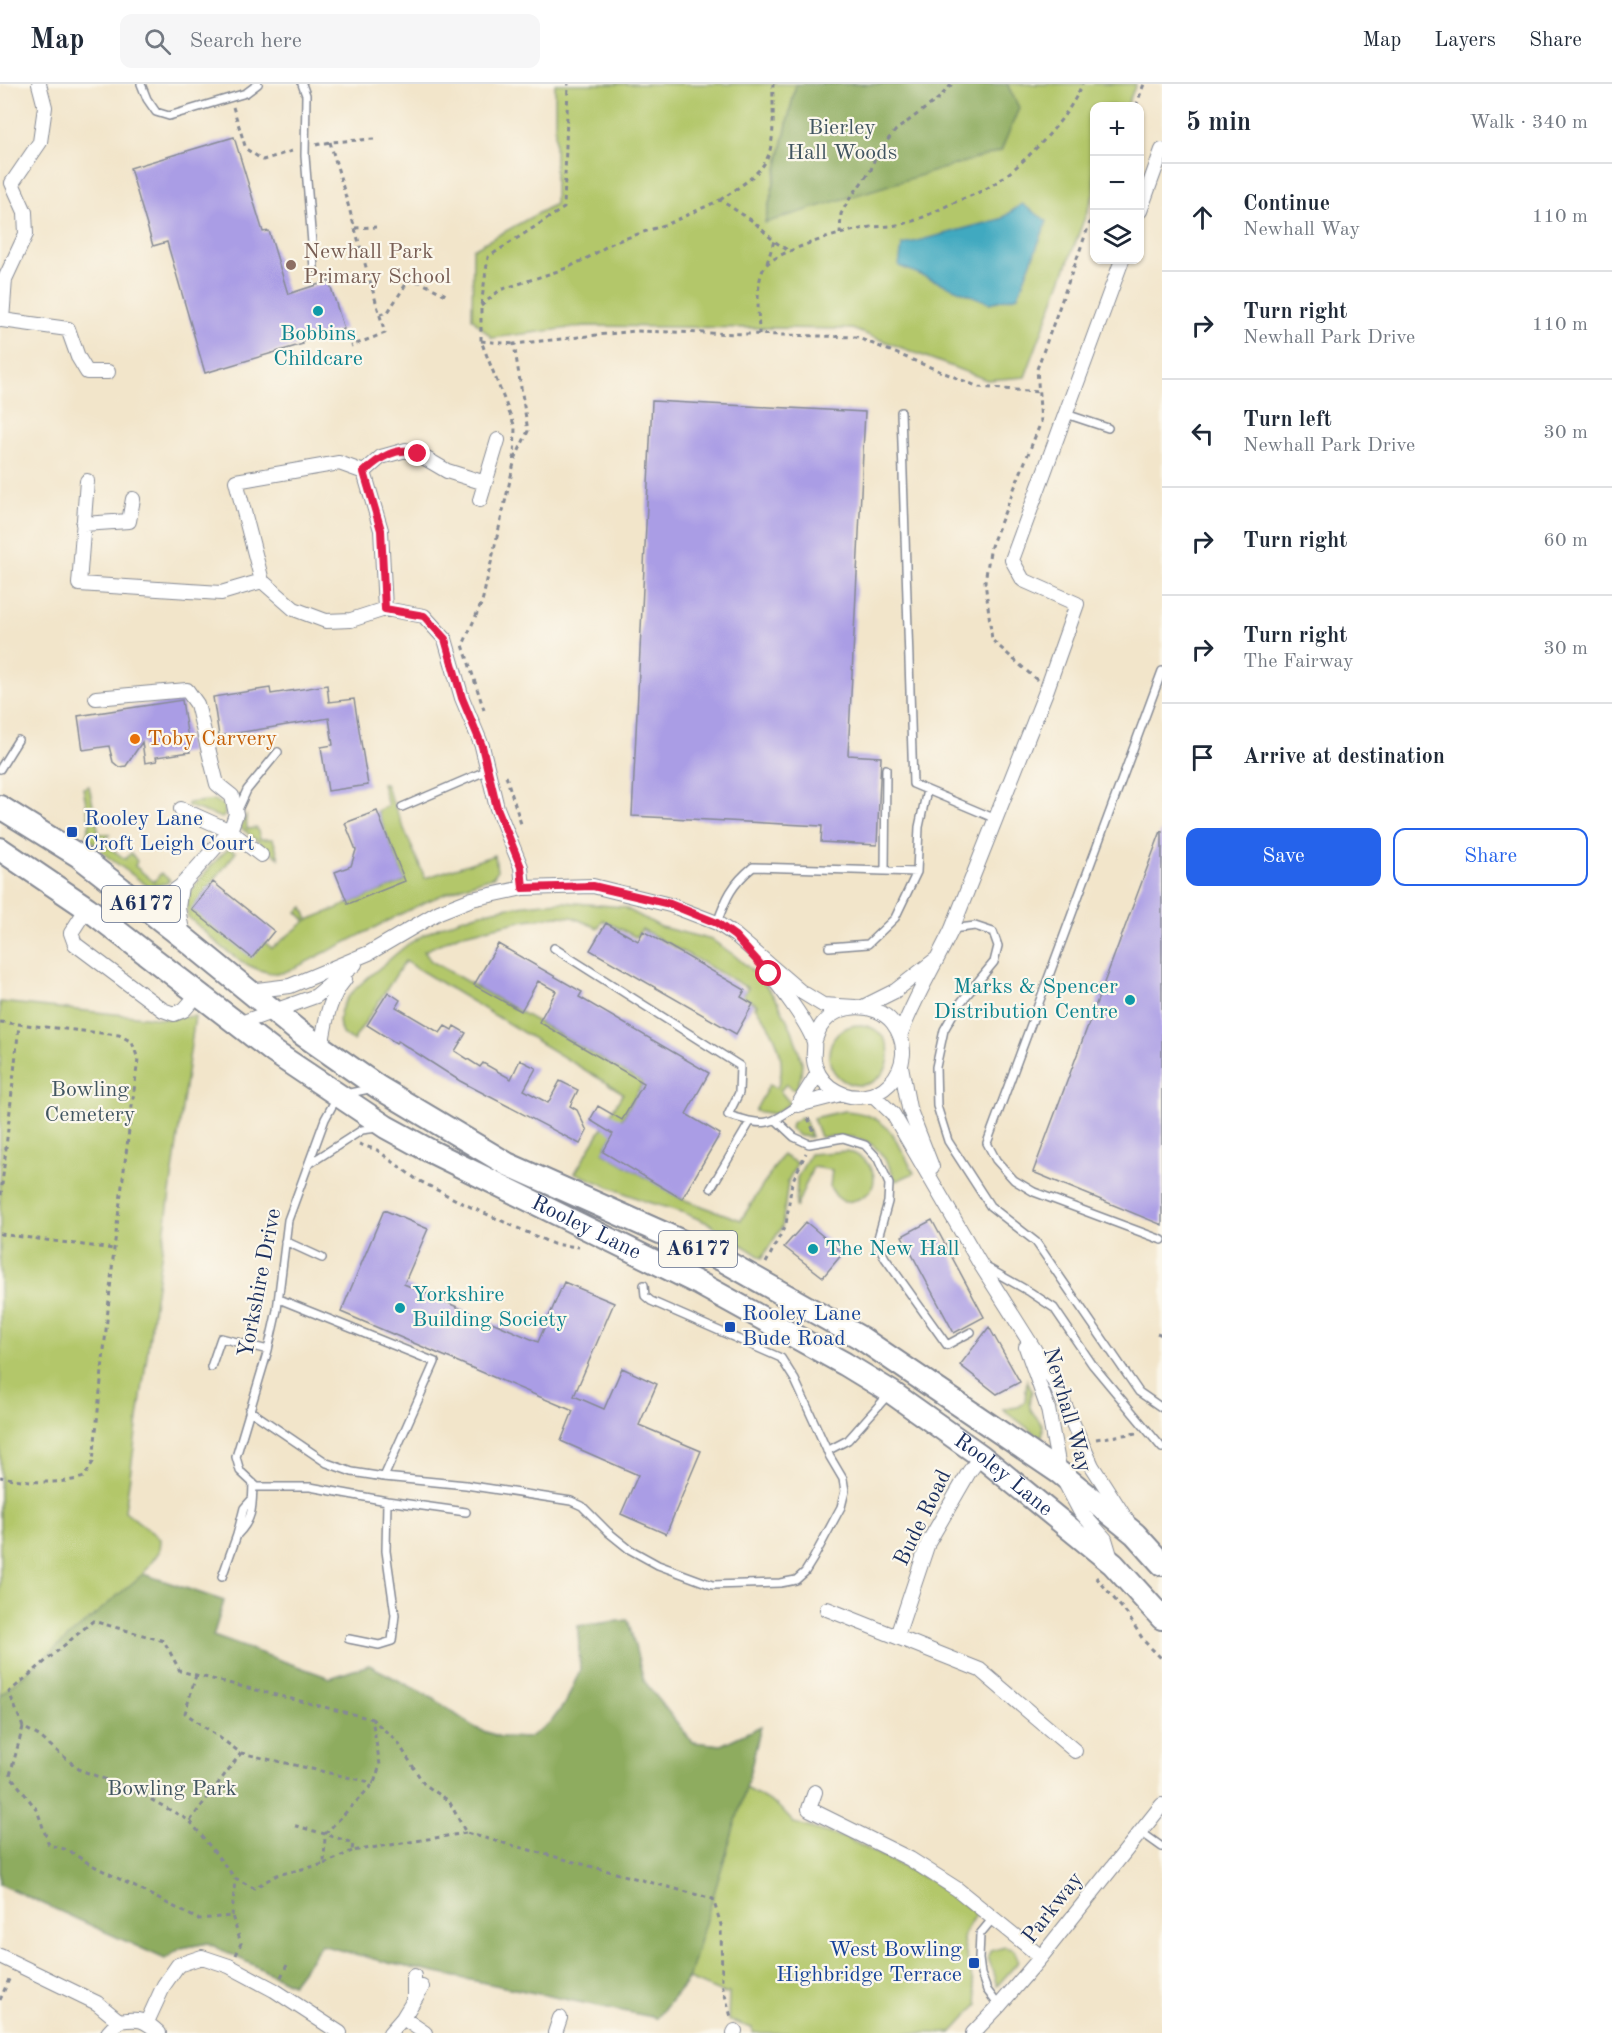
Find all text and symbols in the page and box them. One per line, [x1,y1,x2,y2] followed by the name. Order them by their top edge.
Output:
[120,14,540,68] search box
[141,25,174,58] icon: search
[30,27,84,55] text: Map
[189,30,302,52] text: Search here
[1362,30,1401,51] text: Map
[1434,30,1496,51] text: Layers
[1529,30,1582,51] text: Share
[1090,102,1144,264] map controls
[1090,102,1144,156] button: +
[1186,110,1251,136] text: 5 min
[1469,113,1588,133] text: Walk · 340 m
[787,117,897,164] park label: Bierley Hall Woods
[1090,156,1144,210] button: −
[1243,193,1330,215] text: Continue
[1186,201,1219,234] icon: ahead
[1532,207,1588,227] text: 110 m
[1090,210,1144,264] button: layers
[1243,220,1360,240] text: Newhall Way
[303,241,451,288] place label: Newhall Park Primary School
[284,258,298,272] marker: Newhall Park Primary School
[1243,301,1347,323] text: Turn right
[311,304,325,318] marker: Bobbins Childcare
[1186,309,1219,342] icon: right
[1532,315,1588,335] text: 110 m
[273,323,363,370] place label: Bobbins Childcare
[1243,328,1415,348] text: Newhall Park Drive
[1243,409,1332,431] text: Turn left
[1186,417,1219,450] icon: left
[1543,423,1588,443] text: 30 m
[1243,436,1415,456] text: Newhall Park Drive
[404,440,430,466] route end
[1186,525,1219,558] icon: right
[1243,530,1347,552] text: Turn right
[1543,531,1588,551] text: 60 m
[1243,625,1347,647] text: Turn right
[1186,633,1219,666] icon: right
[1543,639,1588,659] text: 30 m
[1243,652,1354,672] text: The Fairway
[147,728,278,750] place label: Toby Carvery
[128,732,142,746] marker: Toby Carvery
[1186,741,1219,774] icon: arrive
[1243,746,1445,768] text: Arrive at destination
[84,808,255,855] place label: Rooley Lane Croft Leigh Court
[65,825,79,839] marker: Rooley Lane Croft Leigh Court
[1186,828,1381,886] button: Save
[1393,828,1588,886] button: Share
[102,886,180,922] road number: A6177
[755,960,781,986] route start
[934,976,1118,1023] place label: Marks & Spencer Distribution Centre
[1123,993,1137,1007] marker: Marks & Spencer Distribution Centre
[45,1079,136,1126] park label: Bowling Cemetery
[528,1192,644,1264] street label: Rooley Lane
[235,1207,285,1359] street label: Yorkshire Drive
[659,1231,737,1267] road number: A6177
[825,1238,959,1260] place label: The New Hall
[806,1242,820,1256] marker: The New Hall
[412,1284,568,1331] place label: Yorkshire Building Society
[393,1301,407,1315] marker: Yorkshire Building Society
[742,1303,861,1350] place label: Rooley Lane Bude Road
[723,1320,737,1334] marker: Rooley Lane Bude Road
[1039,1345,1095,1475] street label: Newhall Way
[950,1429,1057,1521] street label: Rooley Lane
[890,1467,956,1569] street label: Bude Road
[107,1778,237,1800] park label: Bowling Park
[1019,1868,1088,1948] street label: Parkway
[776,1939,962,1986] place label: West Bowling Highbridge Terrace
[967,1956,981,1970] marker: West Bowling Highbridge Terrace

